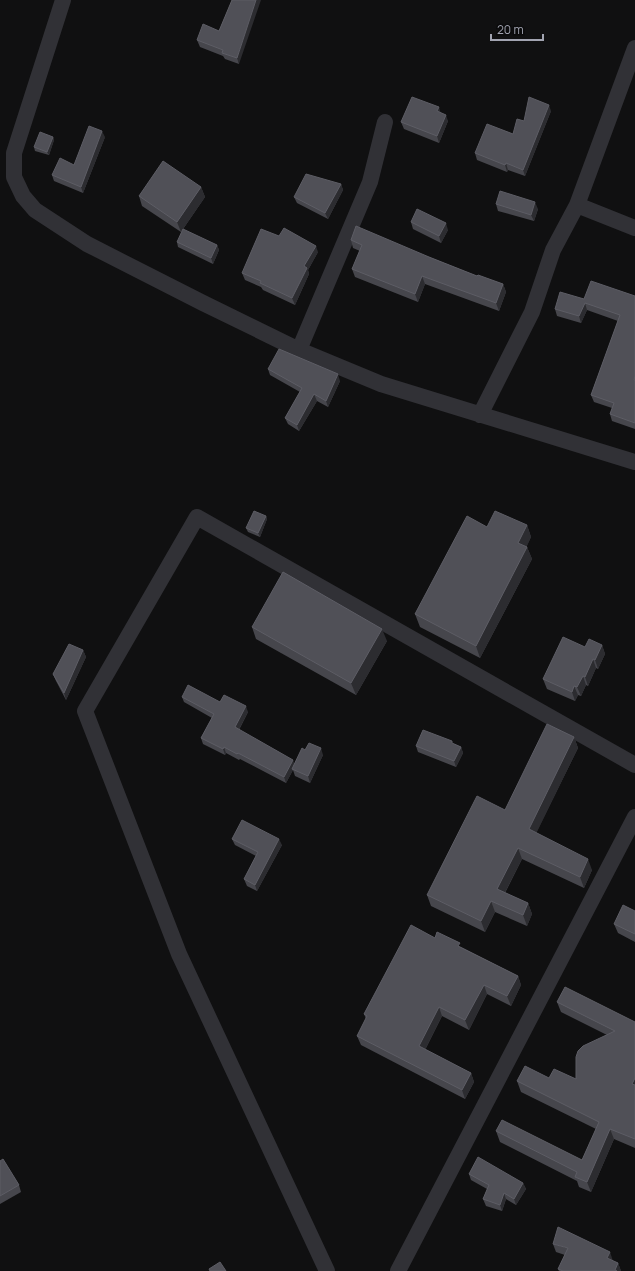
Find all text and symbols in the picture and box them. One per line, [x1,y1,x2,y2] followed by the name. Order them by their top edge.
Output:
[491,16,543,42] scale bar
[497,21,524,38] text: 20 m

